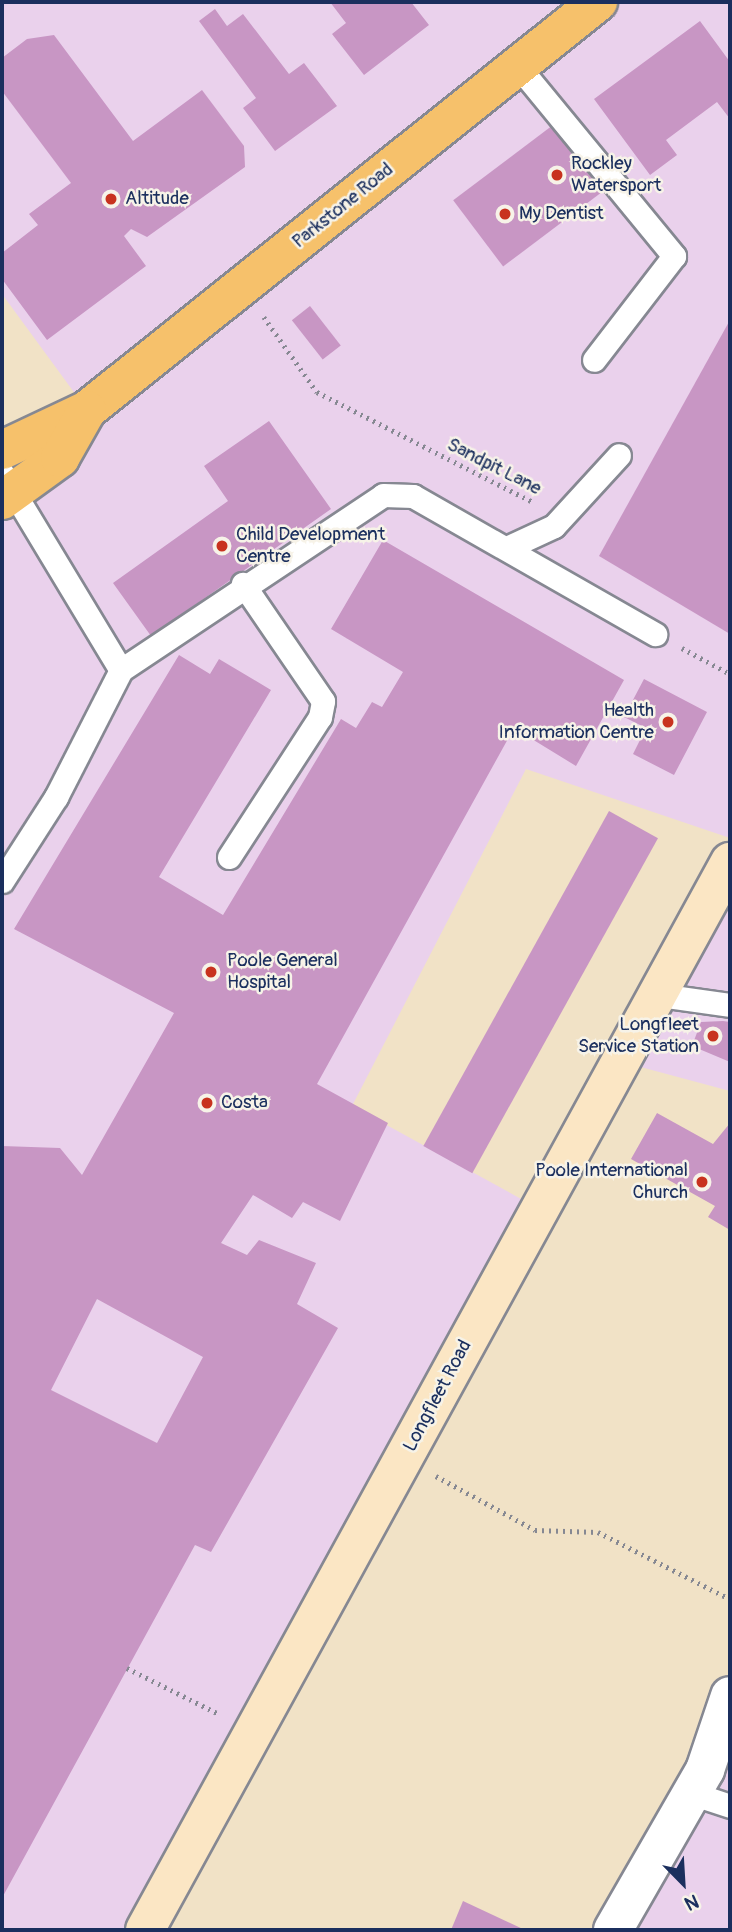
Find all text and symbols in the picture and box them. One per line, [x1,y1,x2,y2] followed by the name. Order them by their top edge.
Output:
[571,153,661,197] place label: Rockley Watersport
[288,158,398,254] street label: Parkstone Road
[549,167,565,183] marker: Rockley Watersport
[125,188,189,210] place label: Altitude
[103,191,119,207] marker: Altitude
[519,203,604,225] place label: My Dentist
[497,206,513,222] marker: My Dentist
[443,434,545,500] street label: Sandpit Lane
[236,524,385,568] place label: Child Development Centre
[214,538,230,554] marker: Child Development Centre
[499,700,654,744] place label: Health Information Centre
[660,714,676,730] marker: Health Information Centre
[227,950,338,994] place label: Poole General Hospital
[201,962,221,982] marker: Poole General Hospital
[578,1014,699,1058] place label: Longfleet Service Station
[705,1028,721,1044] marker: Longfleet Service Station
[221,1092,268,1114] place label: Costa
[199,1095,215,1111] marker: Costa
[535,1160,688,1204] place label: Poole International Church
[694,1174,710,1190] marker: Poole International Church
[399,1336,477,1456] street label: Longfleet Road
[648,1848,718,1918] north arrow
[681,1889,702,1916] text: N

